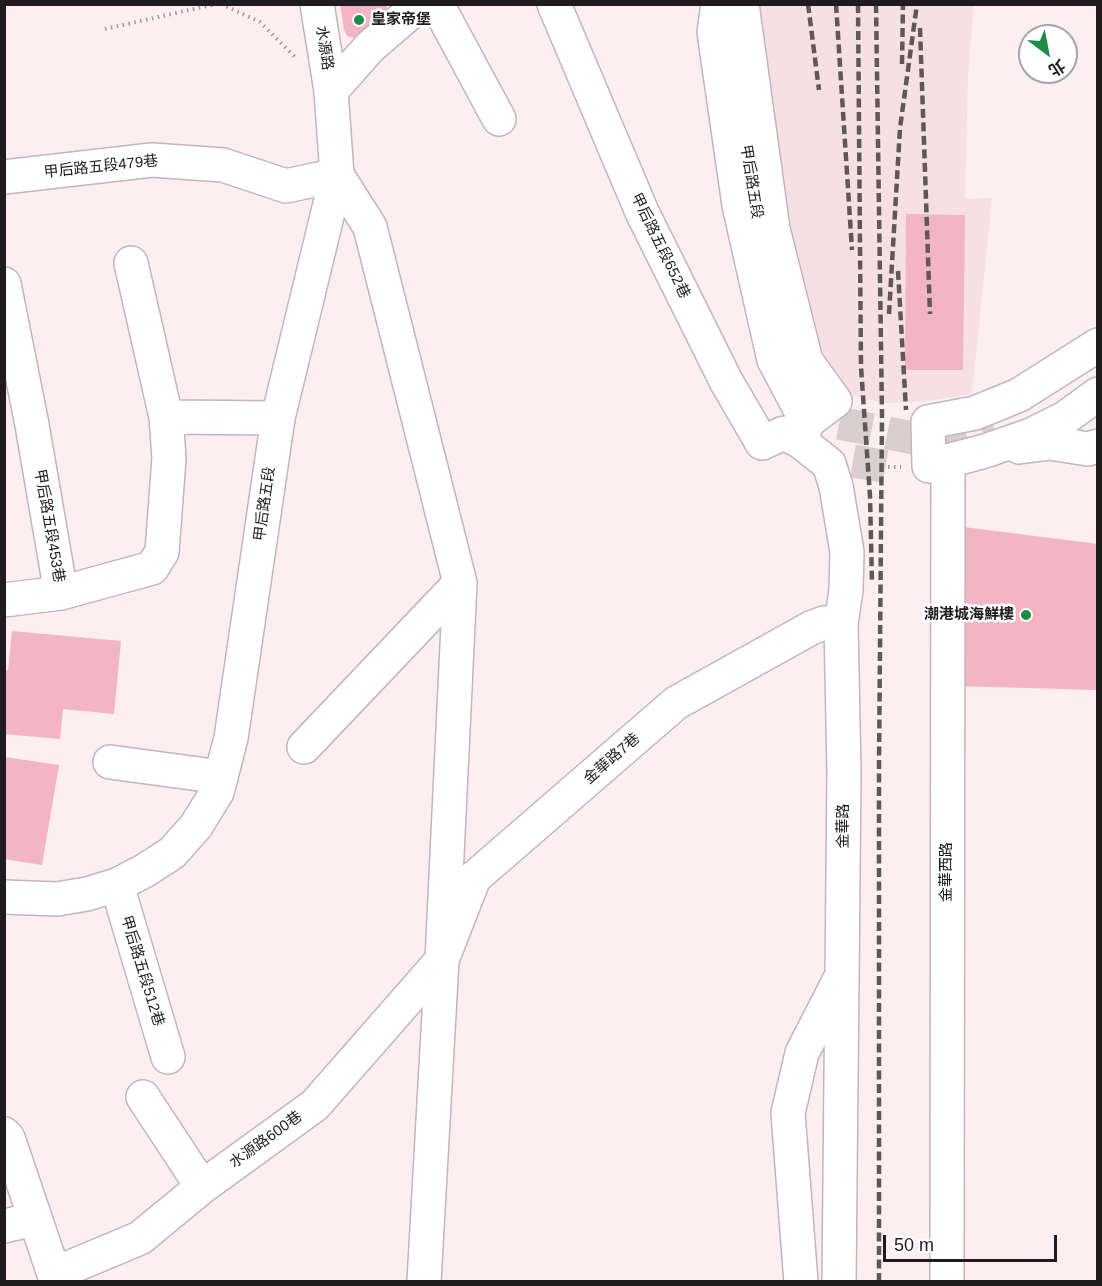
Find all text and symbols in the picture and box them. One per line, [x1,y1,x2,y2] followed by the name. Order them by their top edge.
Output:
[371,11,431,29] place label: 皇家帝堡
[352,13,366,27] marker: 皇家帝堡
[312,24,336,72] street label: 水源路
[1018,24,1078,84] north arrow
[1045,57,1068,79] text: 北
[736,144,766,220] street label: 甲后路五段
[43,152,159,182] street label: 甲后路五段479巷
[627,190,693,302] street label: 甲后路五段652巷
[251,466,279,542] street label: 甲后路五段
[30,468,68,584] street label: 甲后路五段453巷
[924,606,1014,624] place label: 潮港城海鮮樓
[1019,608,1033,622] marker: 潮港城海鮮樓
[580,730,644,788] street label: 金華路7巷
[835,804,853,848] street label: 金華路
[938,842,956,902] street label: 金華西路
[117,913,167,1029] street label: 甲后路五段512巷
[226,1108,306,1172] street label: 水源路600巷
[886,1223,1060,1261] scale bar
[894,1235,934,1255] text: 50 m

